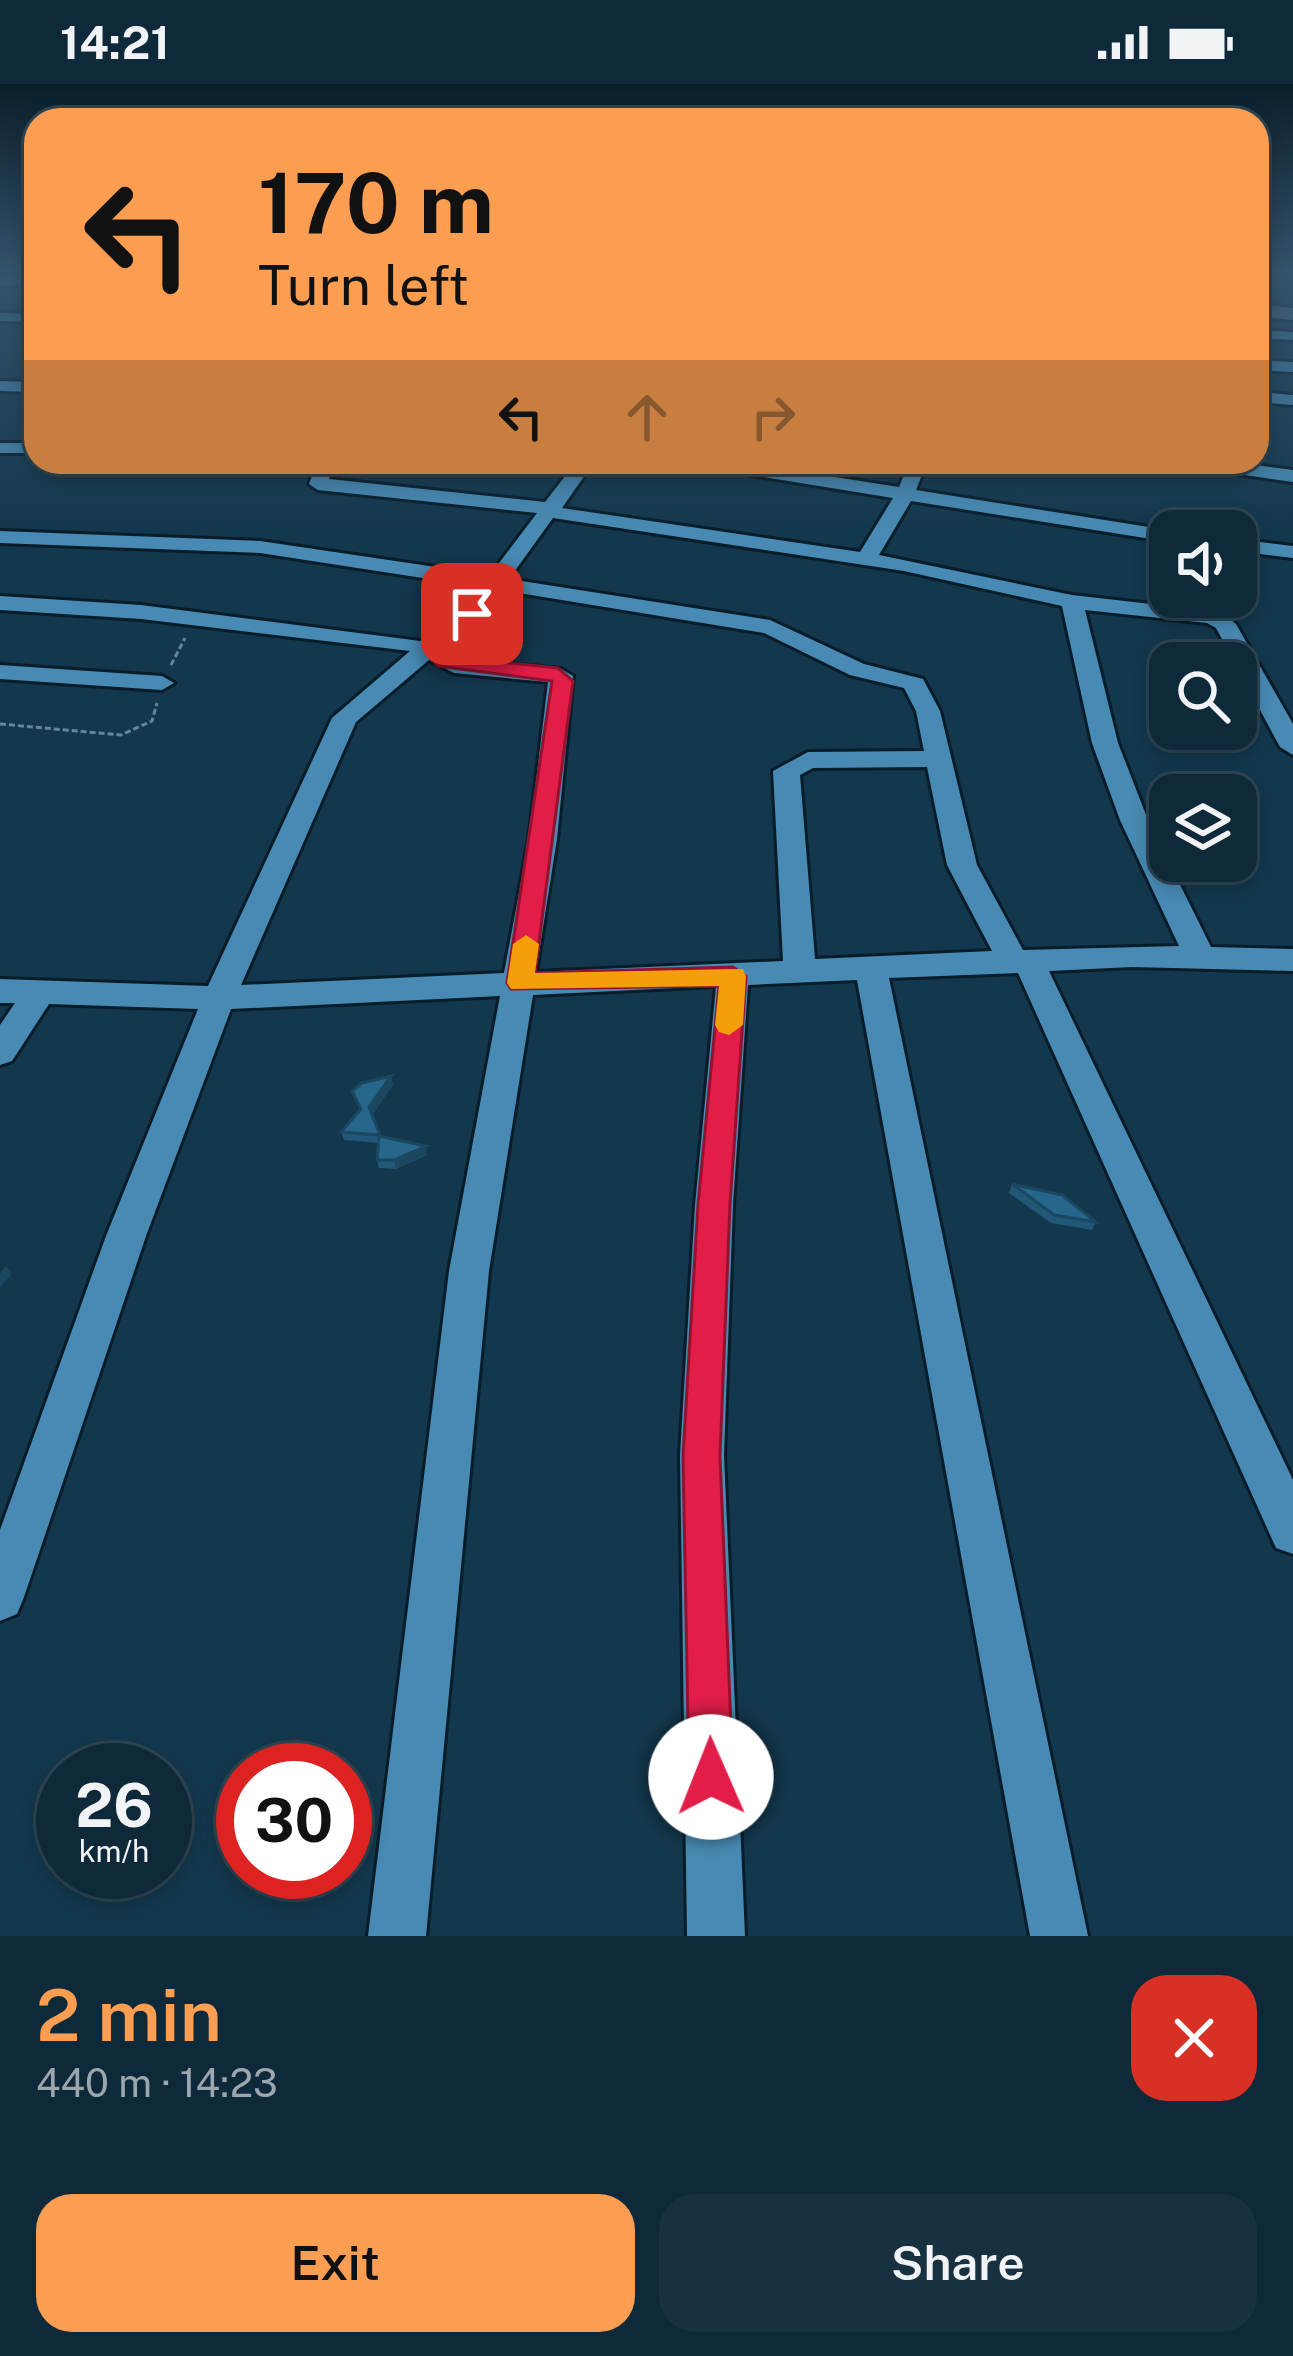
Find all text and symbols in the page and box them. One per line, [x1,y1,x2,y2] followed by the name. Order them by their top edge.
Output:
[60,16,170,69] text: 14:21
[258,153,494,252] text: 170 m
[60,156,216,312] icon: left
[258,254,469,317] text: Turn left
[488,384,554,450] icon: left
[614,384,680,450] icon: ahead
[740,384,806,450] icon: right
[1149,510,1257,882] map controls
[1149,510,1257,618] button: sound
[421,563,523,665] pin
[439,581,505,647] icon: arrive
[1149,642,1257,750] button: search
[1149,774,1257,882] button: layers
[648,1714,774,1840] position arrow
[216,1743,372,1899] speed limit sign: 30
[75,1770,153,1841] text: 26
[79,1833,149,1869] text: km/h
[36,1973,222,2057] text: 2 min
[1131,1975,1257,2101] button: close
[36,2060,278,2106] text: 440 m · 14:23
[36,2194,635,2332] button: Exit
[659,2194,1257,2332] button: Share

